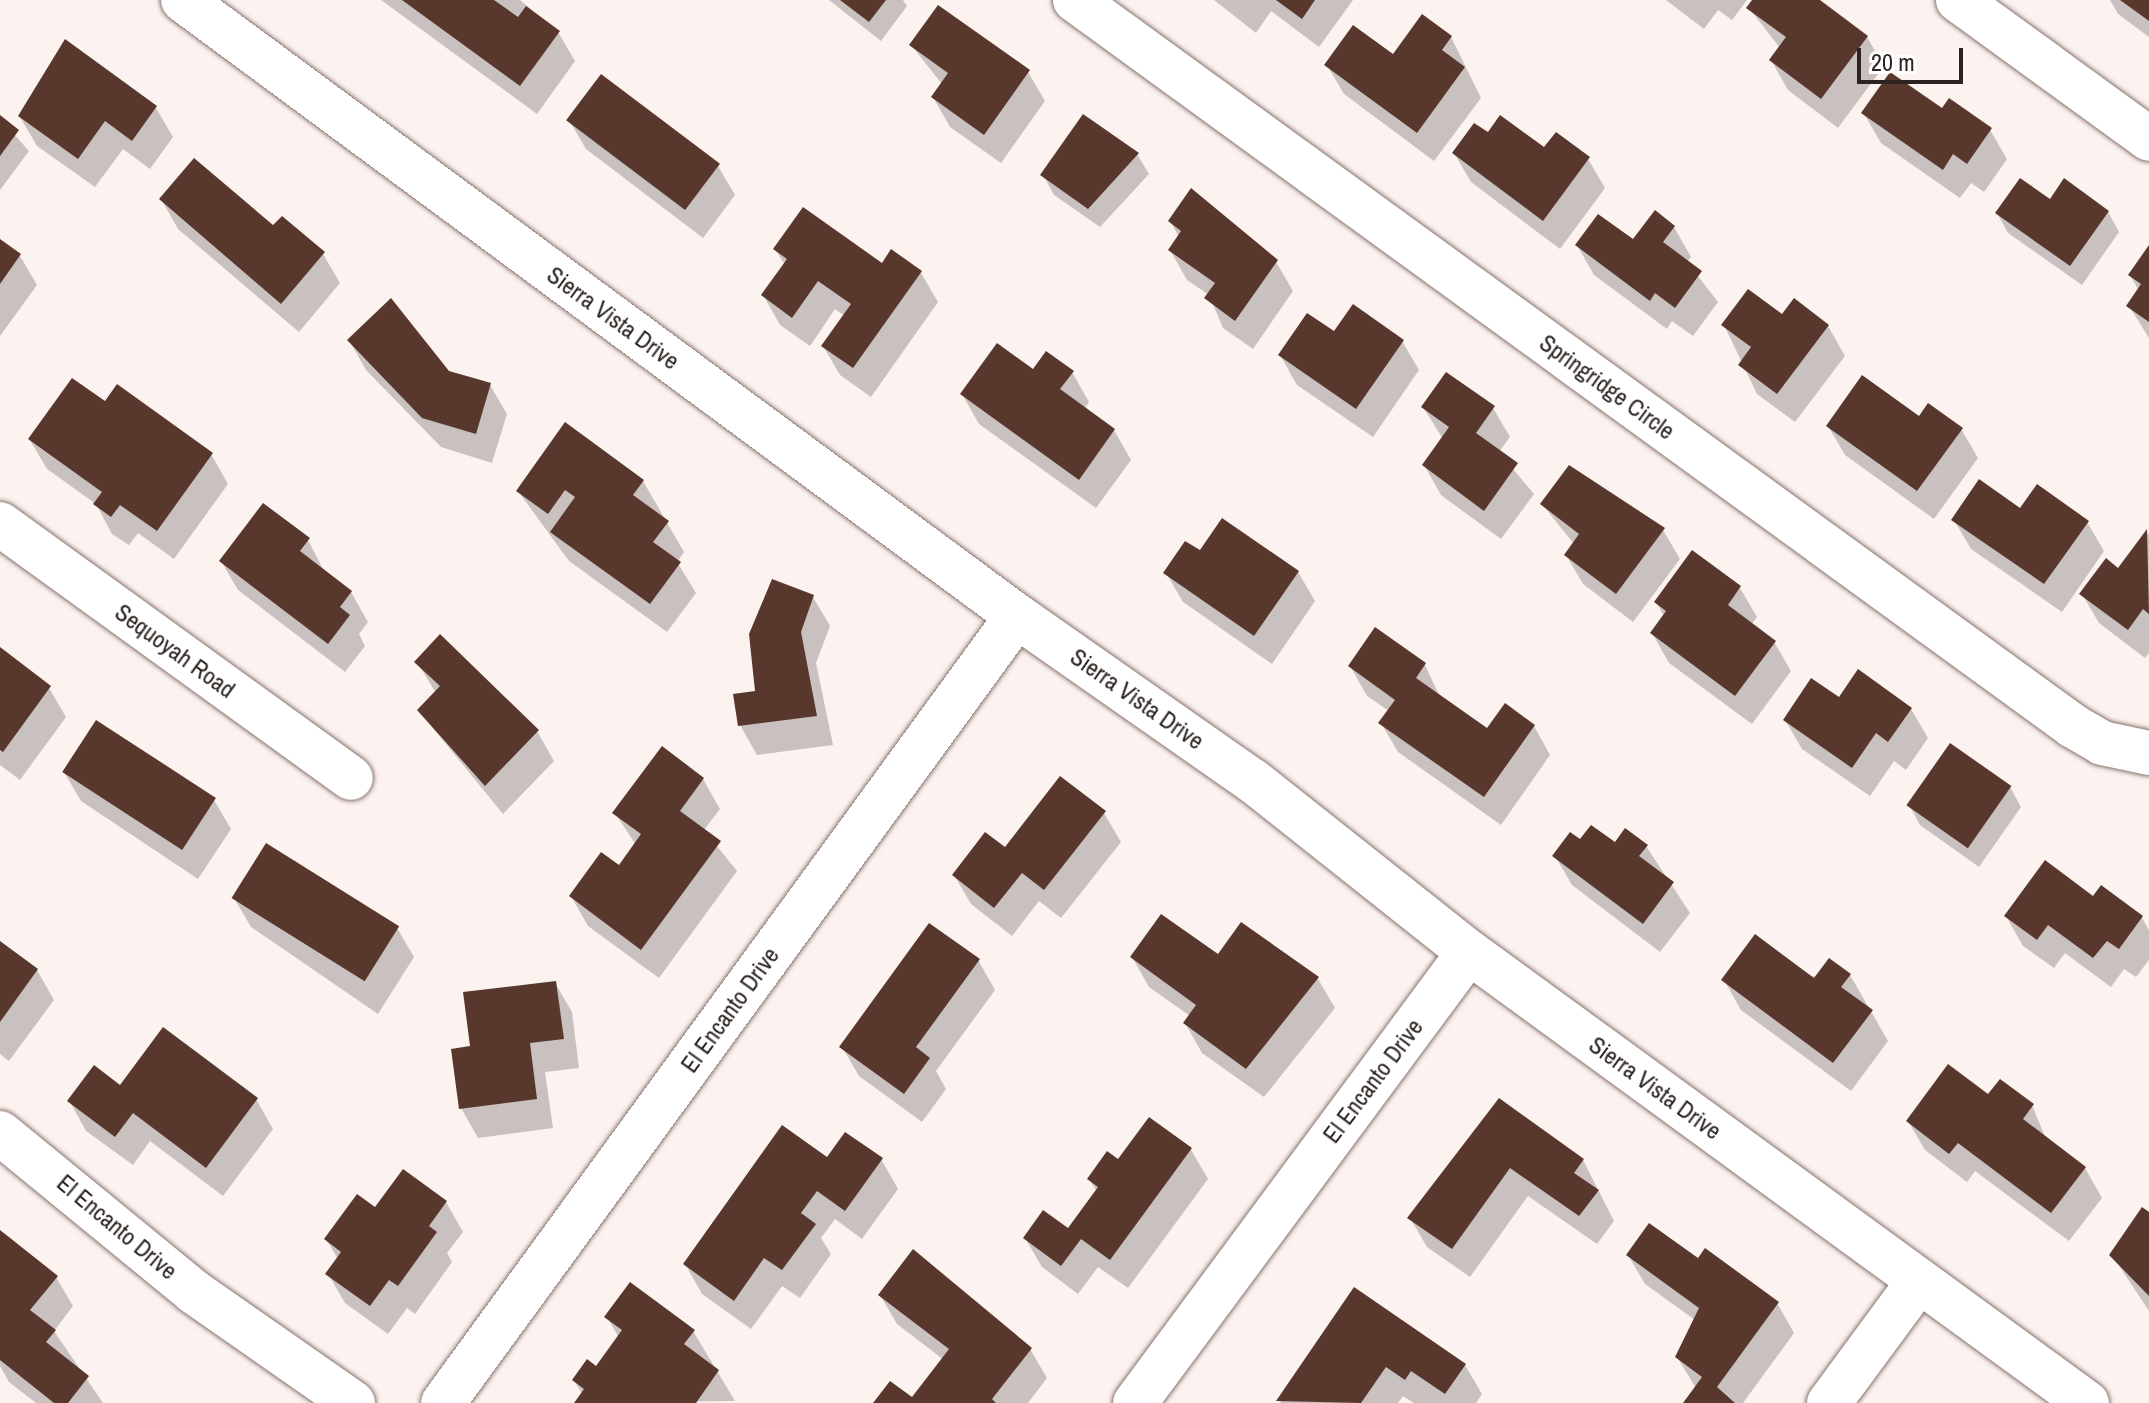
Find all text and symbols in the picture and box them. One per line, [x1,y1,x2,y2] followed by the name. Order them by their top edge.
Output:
[1861,32,1967,82] scale bar
[1871,46,1915,78] text: 20 m
[541,260,685,376] street label: Sierra Vista Drive
[1534,328,1680,446] street label: Springridge Circle
[109,598,241,704] street label: Sequoyah Road
[1065,642,1209,756] street label: Sierra Vista Drive
[675,942,785,1078] street label: El Encanto Drive
[1317,1013,1429,1149] street label: El Encanto Drive
[1583,1030,1727,1146] street label: Sierra Vista Drive
[51,1169,183,1285] street label: El Encanto Drive

